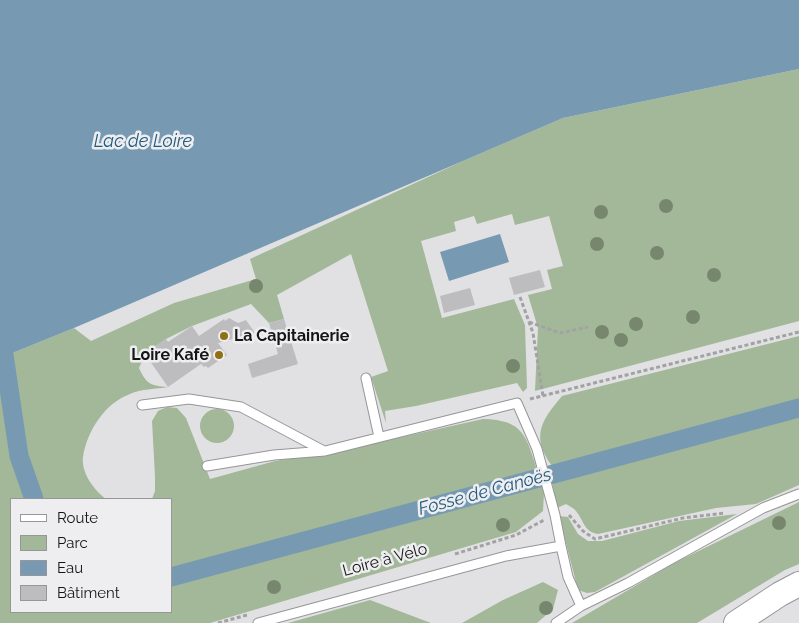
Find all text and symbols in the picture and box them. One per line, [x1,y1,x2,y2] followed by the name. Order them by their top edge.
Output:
[94,131,192,153] water label: Lac de Loire
[234,326,349,346] place label: La Capitainerie
[218,330,230,342] marker: La Capitainerie
[131,345,209,365] place label: Loire Kafé
[213,349,225,361] marker: Loire Kafé
[416,464,554,520] water label: Fosse de Canoës
[10,498,172,613] legend
[57,509,98,527] text: Route
[57,534,88,552] text: Parc
[341,539,429,581] street label: Loire à Vélo
[57,559,83,577] text: Eau
[57,584,120,602] text: Bâtiment

